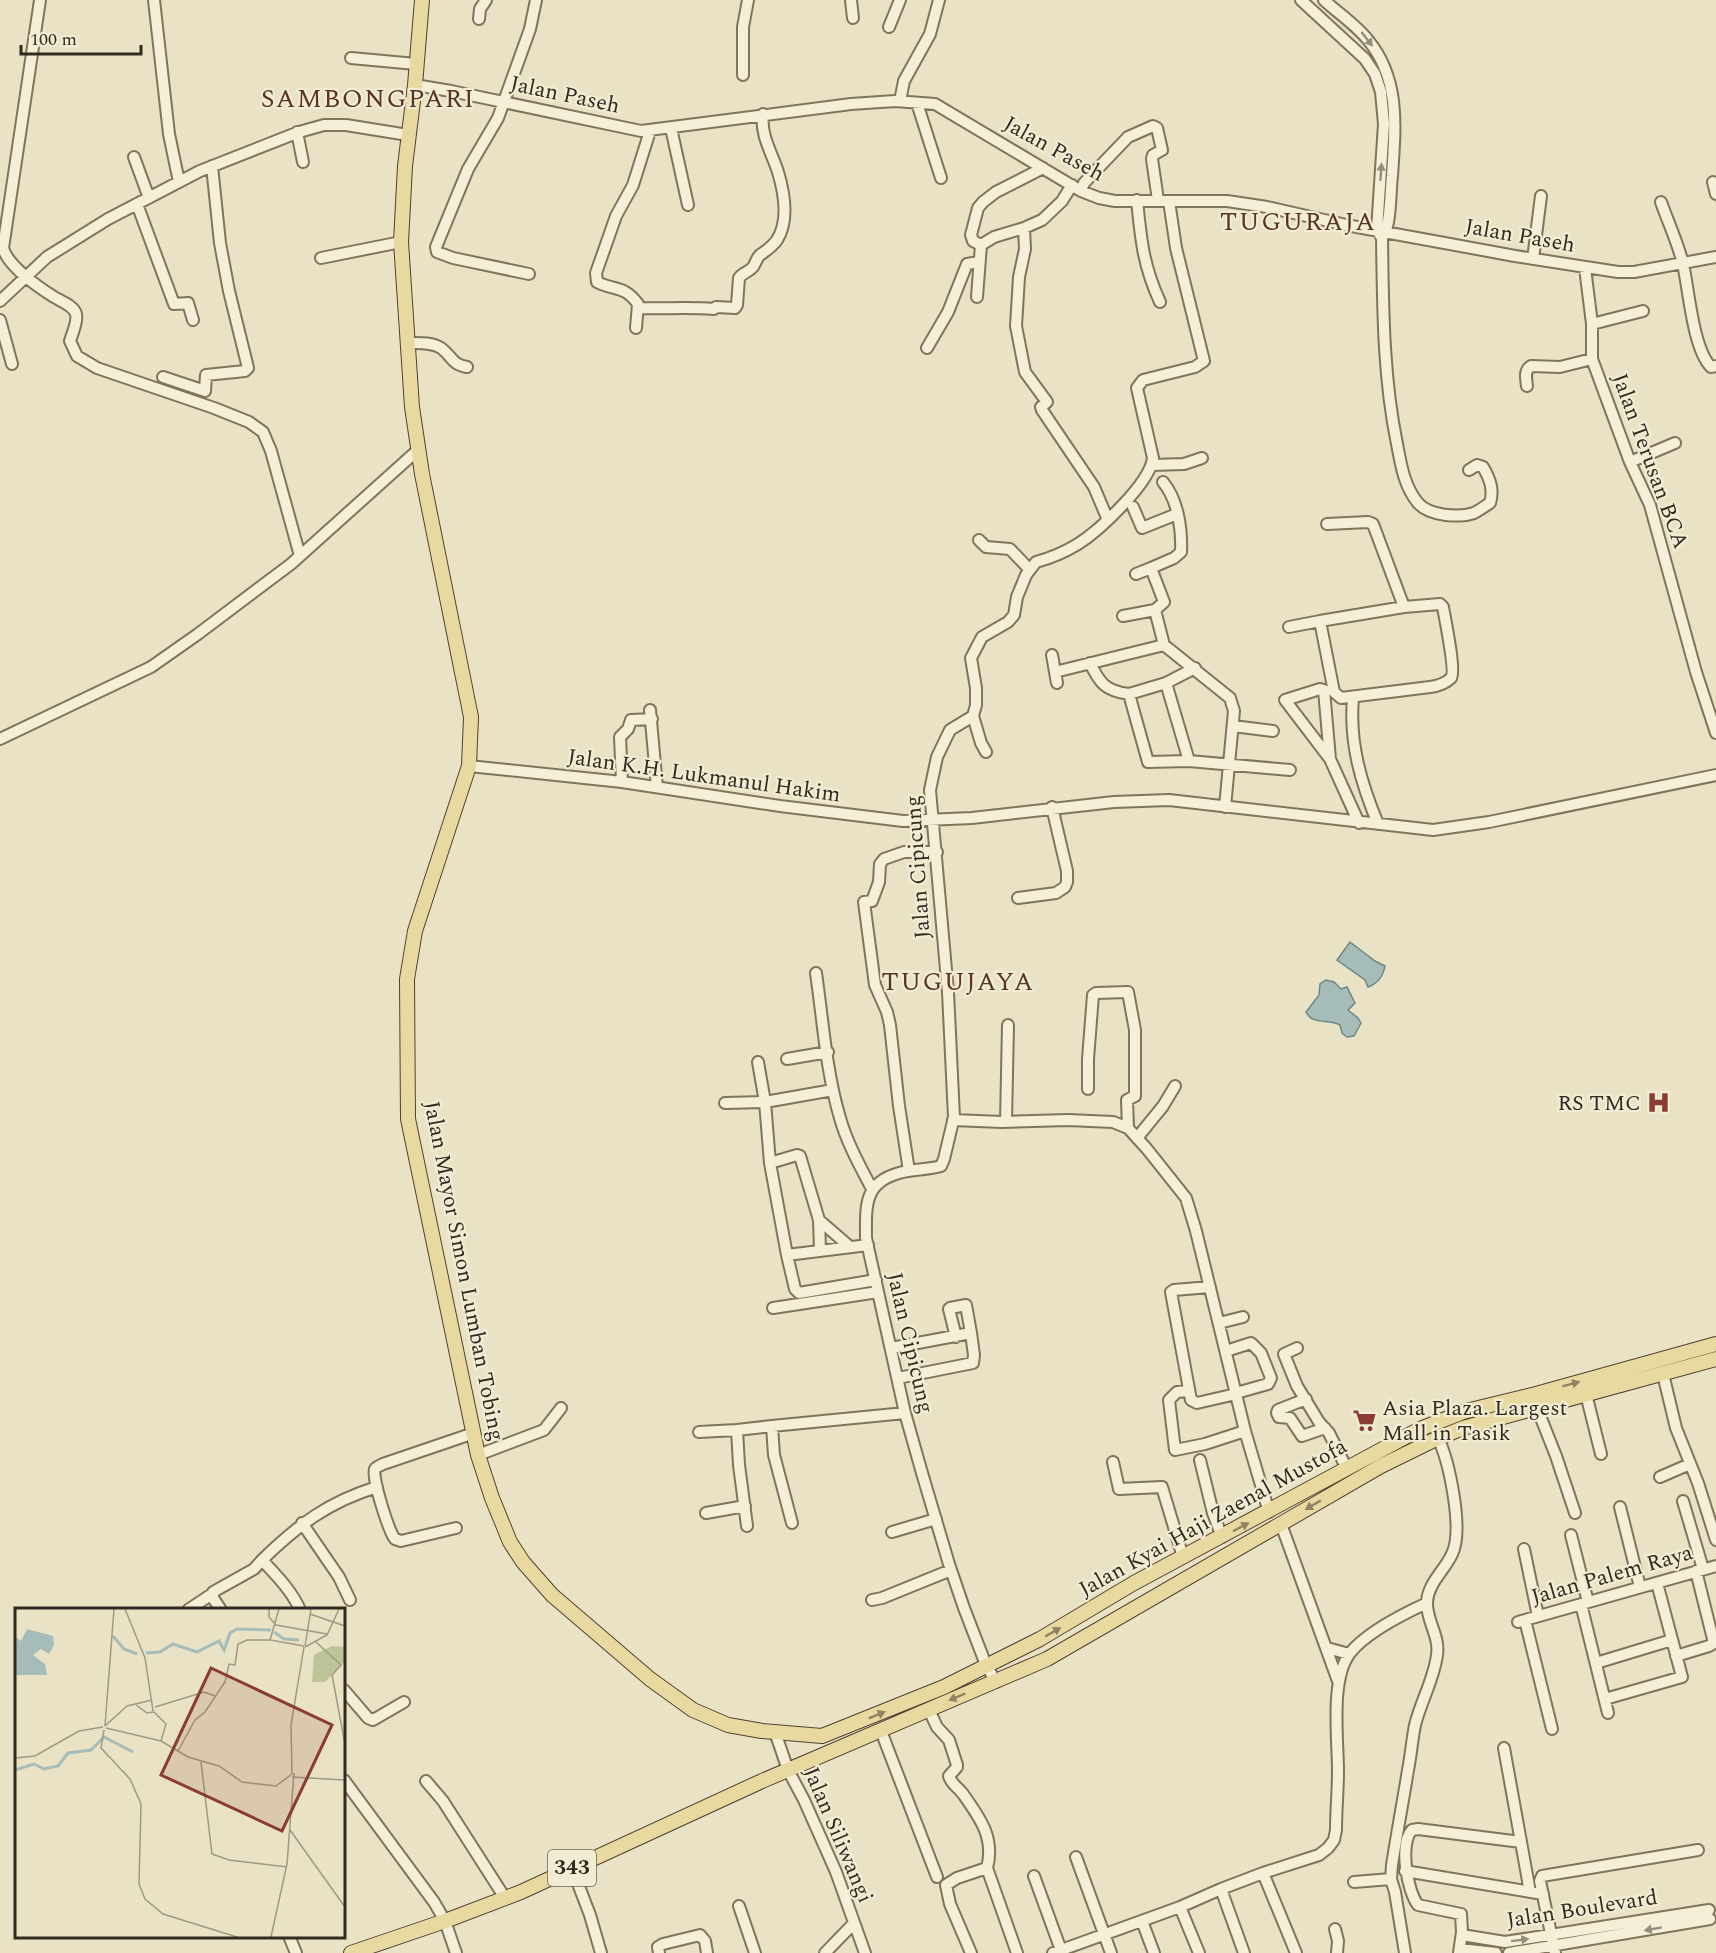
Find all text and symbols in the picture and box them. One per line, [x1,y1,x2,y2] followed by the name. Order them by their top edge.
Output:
[21,18,141,56] scale bar
[30,26,77,53] text: 100 m
[1360,32,1372,47] one-way arrow
[507,67,623,123] street label: Jalan Paseh
[261,79,475,119] district label: SAMBONGPARI
[997,108,1111,190] street label: Jalan Paseh
[1376,162,1386,181] one-way arrow
[1220,202,1376,242] district label: TUGURAJA
[1462,210,1578,262] street label: Jalan Paseh
[1603,369,1697,553] street label: Jalan Terusan BCA
[565,740,843,812] street label: Jalan K.H. Lukmanul Hakim
[897,794,939,940] street label: Jalan Cipicung
[881,962,1035,1002] district label: TUGUJAYA
[1557,1087,1641,1120] place label: RS TMC
[1646,1090,1672,1116] hospital icon: RS TMC
[415,1098,513,1444] street label: Jalan Mayor Simon Lumban Tobing
[878,1269,942,1417] street label: Jalan Cipicung
[1562,1379,1580,1388] one-way arrow
[1382,1392,1567,1450] place label: Asia Plaza. Largest Mall in Tasik
[1351,1408,1377,1434] supermarket icon: Asia Plaza. Largest Mall in Tasik
[1073,1430,1353,1606] street label: Jalan Kyai Haji Zaenal Mustofa
[1305,1500,1321,1511] one-way arrow
[1233,1522,1250,1531] one-way arrow
[1527,1536,1697,1614] street label: Jalan Palem Raya
[15,1608,345,1938] inset map
[1045,1626,1061,1637] one-way arrow
[949,1693,966,1702] one-way arrow
[868,1709,886,1719] one-way arrow
[794,1762,882,1908] street label: Jalan Siliwangi
[548,1850,596,1886] road number: 343
[1504,1881,1660,1937] street label: Jalan Boulevard
[1643,1925,1662,1934] one-way arrow
[1511,1935,1530,1944] one-way arrow

